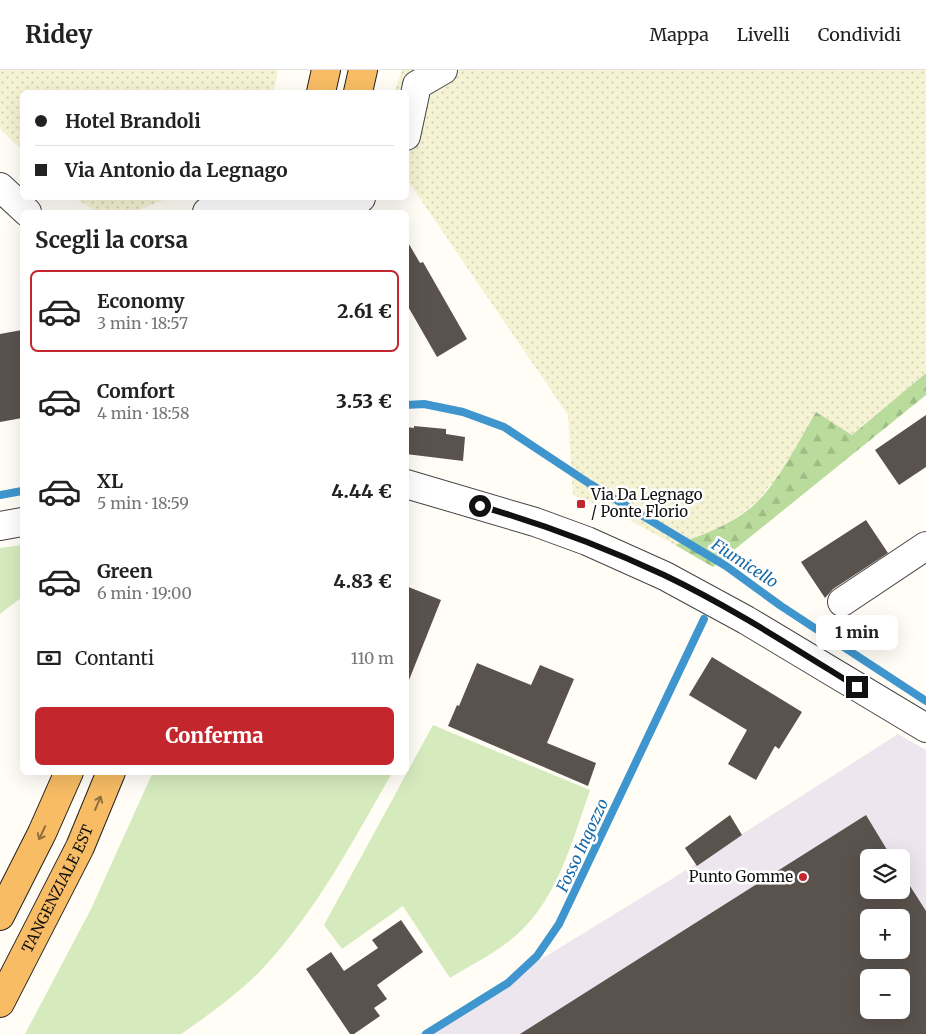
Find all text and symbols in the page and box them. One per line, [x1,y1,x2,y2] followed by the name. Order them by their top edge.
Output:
[25,19,93,50] text: Ridey
[649,23,709,46] text: Mappa
[737,23,790,46] text: Livelli
[818,23,901,46] text: Condividi
[65,109,201,133] text: Hotel Brandoli
[65,158,288,182] text: Via Antonio da Legnago
[35,226,188,254] text: Scegli la corsa
[37,289,82,334] icon: car
[97,289,185,313] text: Economy
[337,299,392,323] text: 2.61 €
[97,313,188,333] text: 3 min · 18:57
[37,379,82,424] icon: car
[97,379,175,403] text: Comfort
[336,389,392,413] text: 3.53 €
[97,403,190,423] text: 4 min · 18:58
[37,469,82,514] icon: car
[97,469,123,493] text: XL
[331,479,392,503] text: 4.44 €
[590,485,703,521] place label: Via Da Legnago / Ponte Florio
[97,493,189,513] text: 5 min · 18:59
[469,495,491,517] route start
[575,498,587,510] marker: Via Da Legnago / Ponte Florio
[707,534,782,592] water label: Fiumicello
[37,559,82,604] icon: car
[97,559,153,583] text: Green
[333,569,392,593] text: 4.83 €
[97,583,192,603] text: 6 min · 19:00
[816,614,898,650] callout: 1 min
[835,622,879,642] text: 1 min
[35,644,63,672] icon: cash
[75,646,154,670] text: Contanti
[351,648,394,668] text: 110 m
[846,676,868,698] route end
[35,707,394,765] button: Conferma
[551,795,612,896] water label: Fosso Ingozzo
[94,796,104,811] one-way arrow
[17,821,97,956] street label: TANGENZIALE EST
[37,825,46,840] one-way arrow
[860,849,910,1019] map controls
[860,849,910,899] button: layers
[689,867,793,886] place label: Punto Gomme
[797,871,809,883] marker: Punto Gomme
[860,909,910,959] button: +
[860,969,910,1019] button: −

